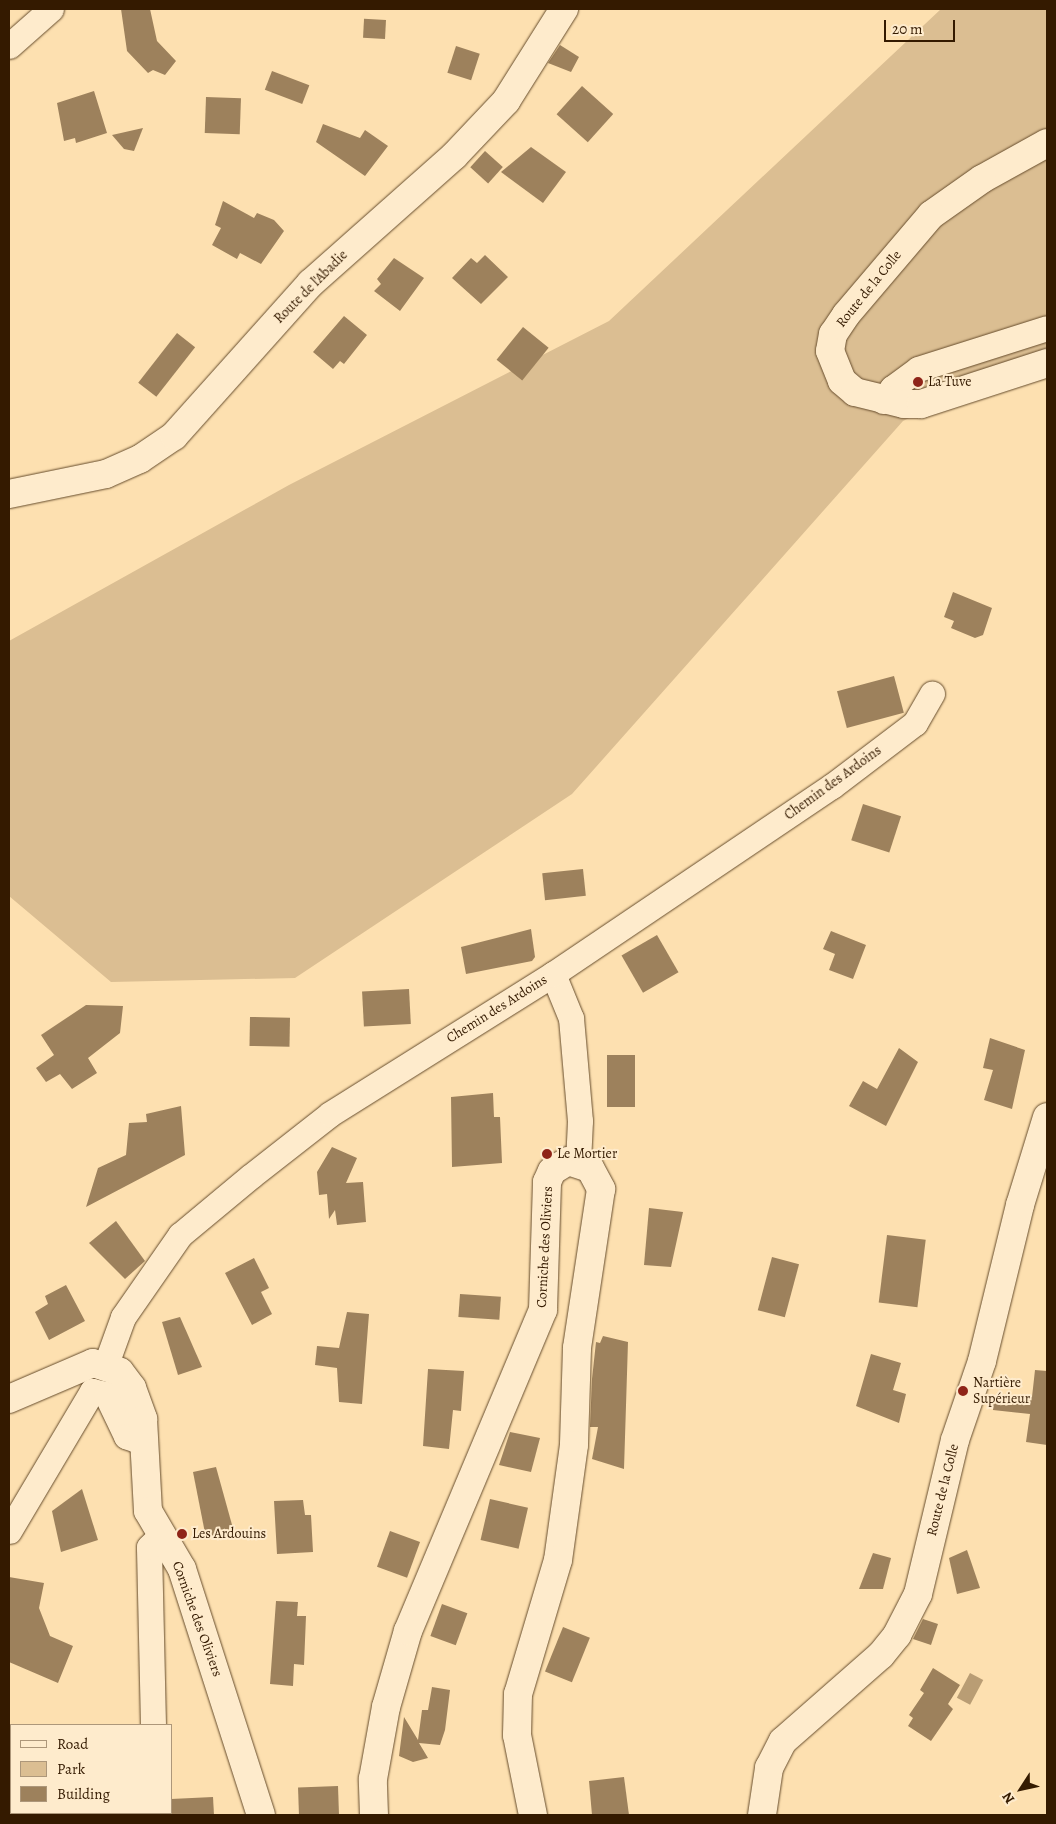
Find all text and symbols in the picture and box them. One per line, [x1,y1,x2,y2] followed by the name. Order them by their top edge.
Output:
[886,10,957,42] scale bar
[892,19,923,39] text: 20 m
[271,247,351,327] street label: Route de l'Abadie
[833,247,905,331] street label: Route de la Colle
[928,374,971,390] place label: La Tuve
[912,376,924,388] marker: La Tuve
[781,742,885,824] street label: Chemin des Ardoins
[444,971,550,1047] street label: Chemin des Ardoins
[557,1146,617,1162] place label: Le Mortier
[541,1148,553,1160] marker: Le Mortier
[533,1186,557,1308] street label: Corniche des Oliviers
[973,1375,1030,1408] place label: Nartière Supérieur
[957,1385,969,1397] marker: Nartière Supérieur
[923,1442,963,1538] street label: Route de la Colle
[192,1526,266,1542] place label: Les Ardouins
[176,1528,188,1540] marker: Les Ardouins
[168,1559,226,1679] street label: Corniche des Oliviers
[10,1724,172,1814] legend
[57,1734,88,1754] text: Road
[57,1759,85,1779] text: Park
[996,1764,1046,1814] north arrow
[57,1784,110,1804] text: Building
[998,1788,1019,1808] text: N

